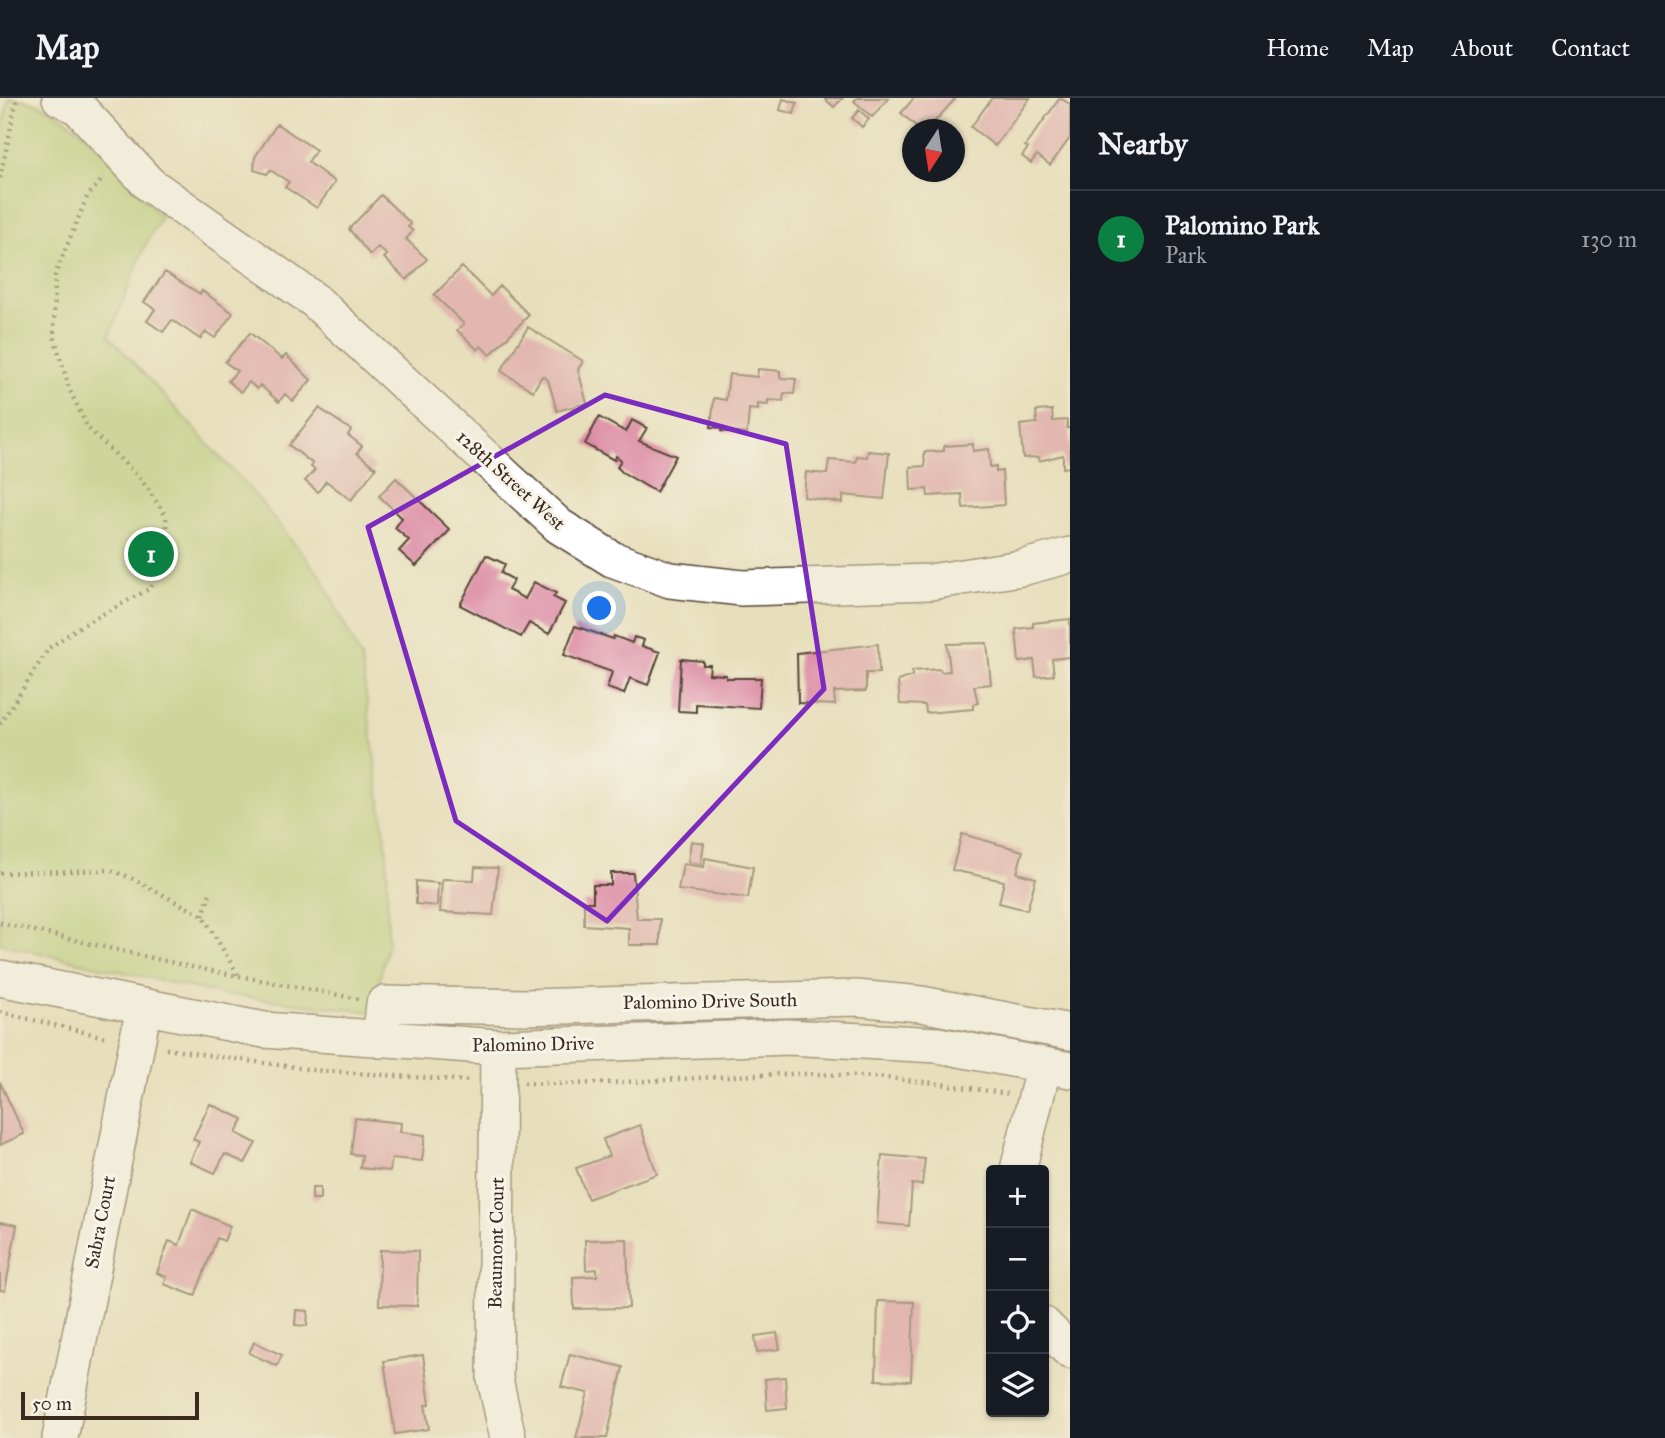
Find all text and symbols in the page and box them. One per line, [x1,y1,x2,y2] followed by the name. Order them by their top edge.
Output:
[35,28,99,68] text: Map
[1266,33,1329,63] text: Home
[1367,33,1414,63] text: Map
[1452,33,1513,63] text: About
[1551,33,1630,63] text: Contact
[902,119,965,182] north arrow
[1098,126,1188,162] text: Nearby
[1165,209,1320,241] text: Palomino Park
[1116,225,1126,253] text: 1
[1581,225,1637,253] text: 130 m
[1165,241,1207,269] text: Park
[452,425,570,535] street label: 128th Street West
[128,528,174,580] pin: 1
[582,591,616,625] your location
[622,988,798,1014] street label: Palomino Drive South
[472,1031,595,1057] street label: Palomino Drive
[986,1165,1049,1417] map controls
[986,1165,1049,1228] button: +
[80,1173,120,1270] street label: Sabra Court
[483,1177,509,1309] street label: Beaumont Court
[986,1228,1049,1291] button: −
[986,1291,1049,1354] button: locate
[986,1354,1049,1417] button: layers
[21,1389,200,1421] scale bar
[32,1392,72,1415] text: 50 m

